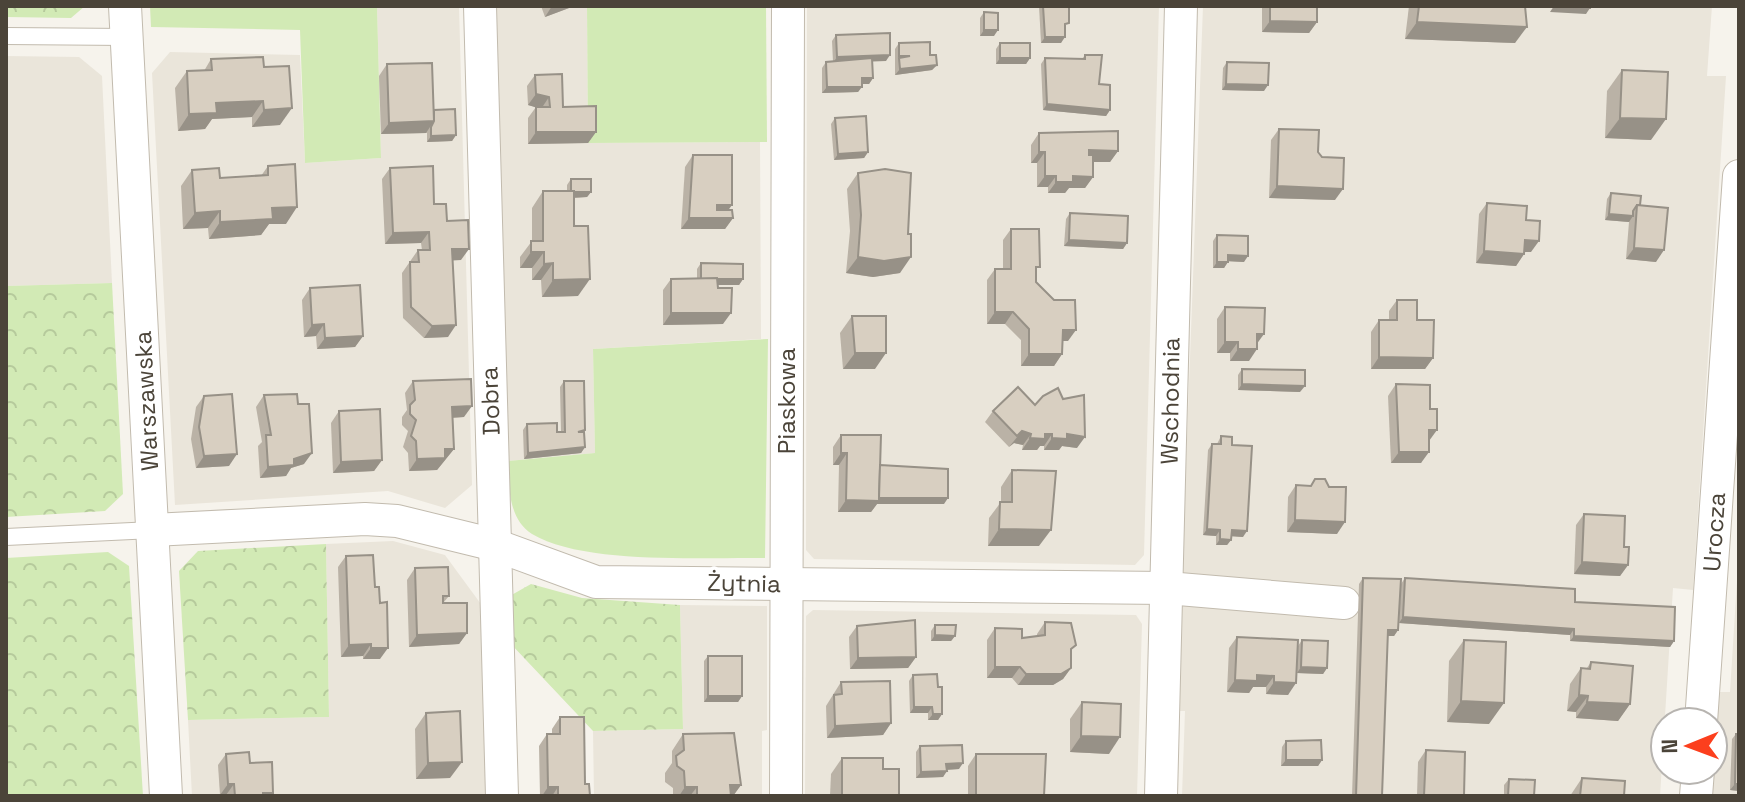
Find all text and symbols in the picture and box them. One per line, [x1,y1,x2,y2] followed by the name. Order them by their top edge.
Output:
[127,330,165,472] street label: Warszawska
[1153,337,1187,465] street label: Wschodnia
[771,348,802,454] street label: Piaskowa
[473,366,507,436] street label: Dobra
[1696,491,1732,573] street label: Urocza
[707,567,781,599] street label: Żytnia
[1649,706,1729,786] north arrow
[1655,739,1683,754] text: N

